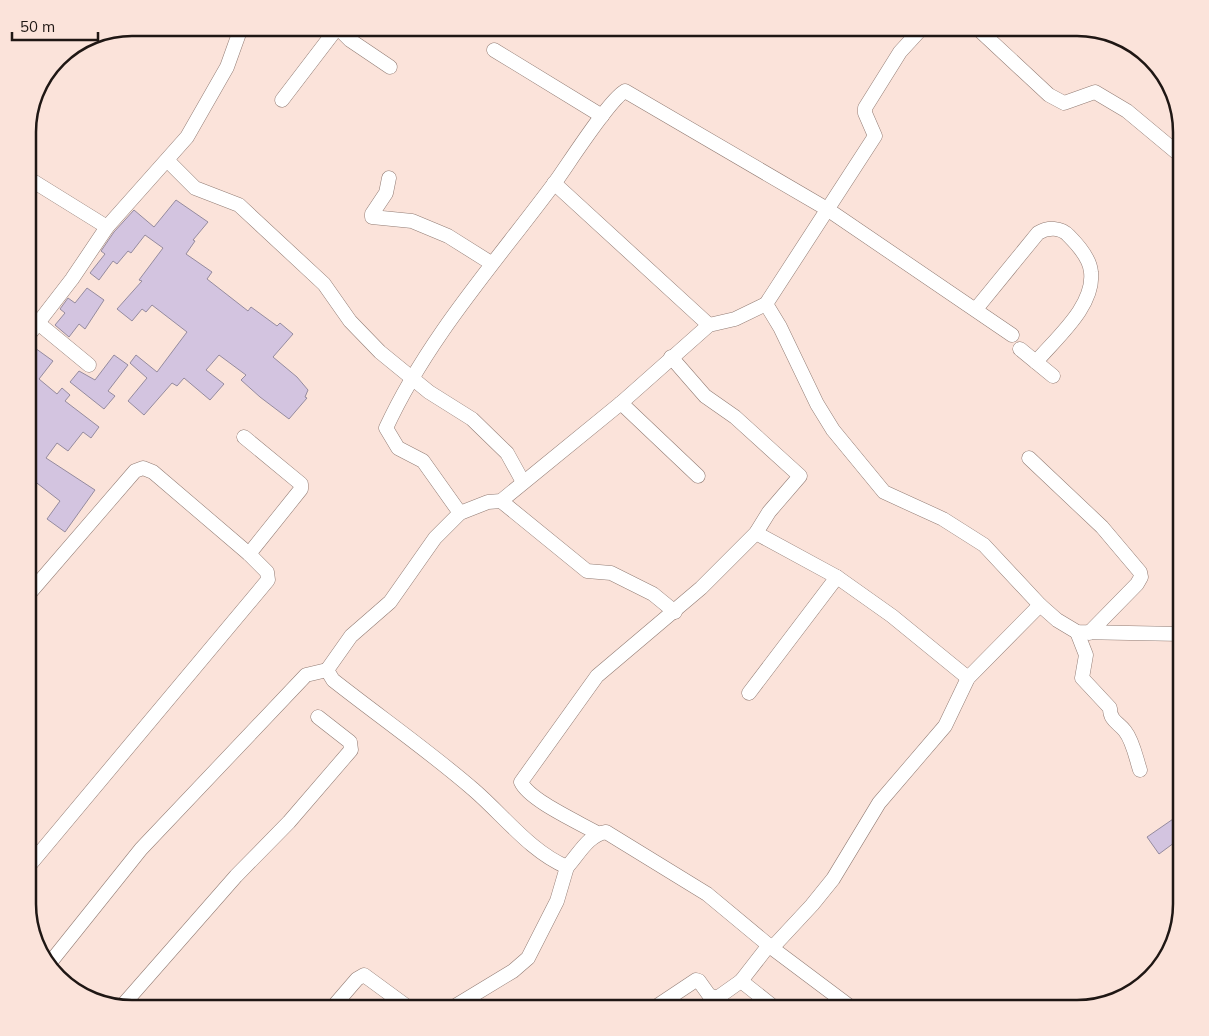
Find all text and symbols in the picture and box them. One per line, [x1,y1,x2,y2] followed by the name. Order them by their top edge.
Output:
[12,10,99,42] scale bar
[20,17,55,36] text: 50 m

